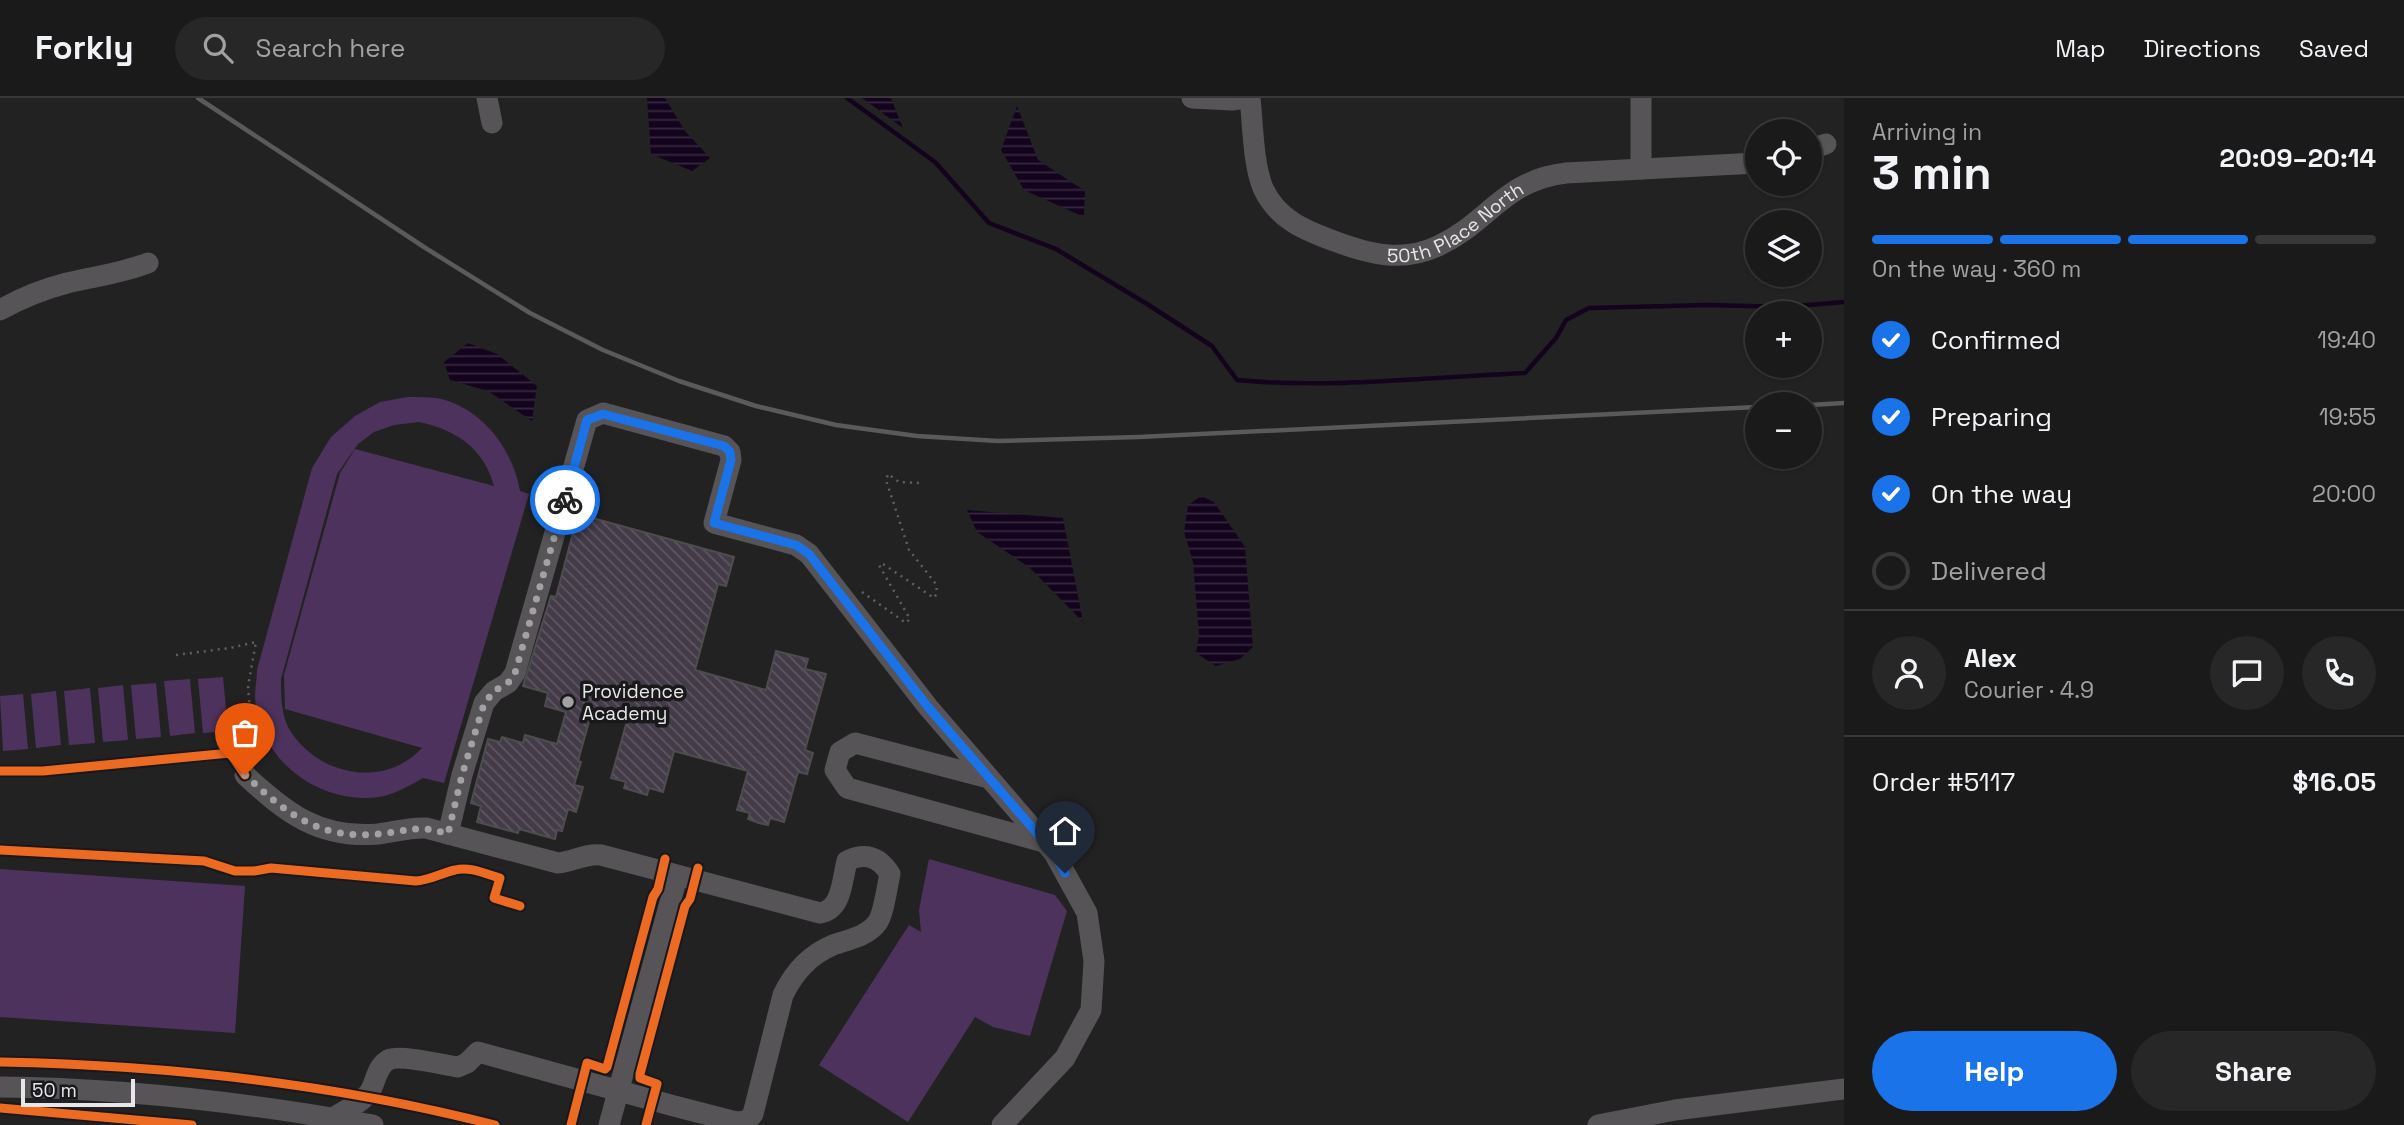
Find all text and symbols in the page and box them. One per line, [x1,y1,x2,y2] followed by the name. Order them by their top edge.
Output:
[175,17,665,80] search box
[35,27,133,69] text: Forkly
[199,29,237,67] icon: search
[255,31,405,65] text: Search here
[2055,33,2105,64] text: Map
[2143,33,2261,64] text: Directions
[2299,33,2369,64] text: Saved
[1872,117,1982,147] text: Arriving in
[1745,119,1822,469] map controls
[1745,119,1822,196] button: locate
[2220,141,2376,175] text: 20:09–20:14
[1872,144,1992,202] text: 3 min
[1386,177,1528,268] street label: 50th Place North
[1745,210,1822,287] button: layers
[1872,254,2081,284] text: On the way · 360 m
[1745,301,1822,378] button: +
[1872,321,1910,359] icon: check
[1931,323,2061,357] text: Confirmed
[2317,325,2376,355] text: 19:40
[1745,392,1822,469] button: −
[1872,398,1910,436] icon: check
[1931,400,2052,434] text: Preparing
[2319,402,2376,432] text: 19:55
[530,465,600,535] courier
[1872,475,1910,513] icon: check
[1931,477,2072,511] text: On the way
[2312,479,2376,509] text: 20:00
[546,481,584,519] icon: bike
[1931,554,2047,588] text: Delivered
[1872,636,1946,710] button: person
[2210,636,2284,710] button: chat
[2302,636,2376,710] button: phone
[1964,641,2017,675] text: Alex
[1964,675,2094,705] text: Courier · 4.9
[582,679,684,726] place label: Providence Academy
[560,694,576,710] marker: Providence Academy
[215,703,275,775] pin
[226,714,264,752] icon: bag
[1872,765,2015,799] text: Order #5117
[2293,765,2376,799] text: $16.05
[1035,801,1095,873] pin
[1046,812,1084,850] icon: home
[1872,1031,2117,1111] button: Help
[2131,1031,2376,1111] button: Share
[21,1076,135,1108] scale bar
[32,1078,77,1103] text: 50 m

